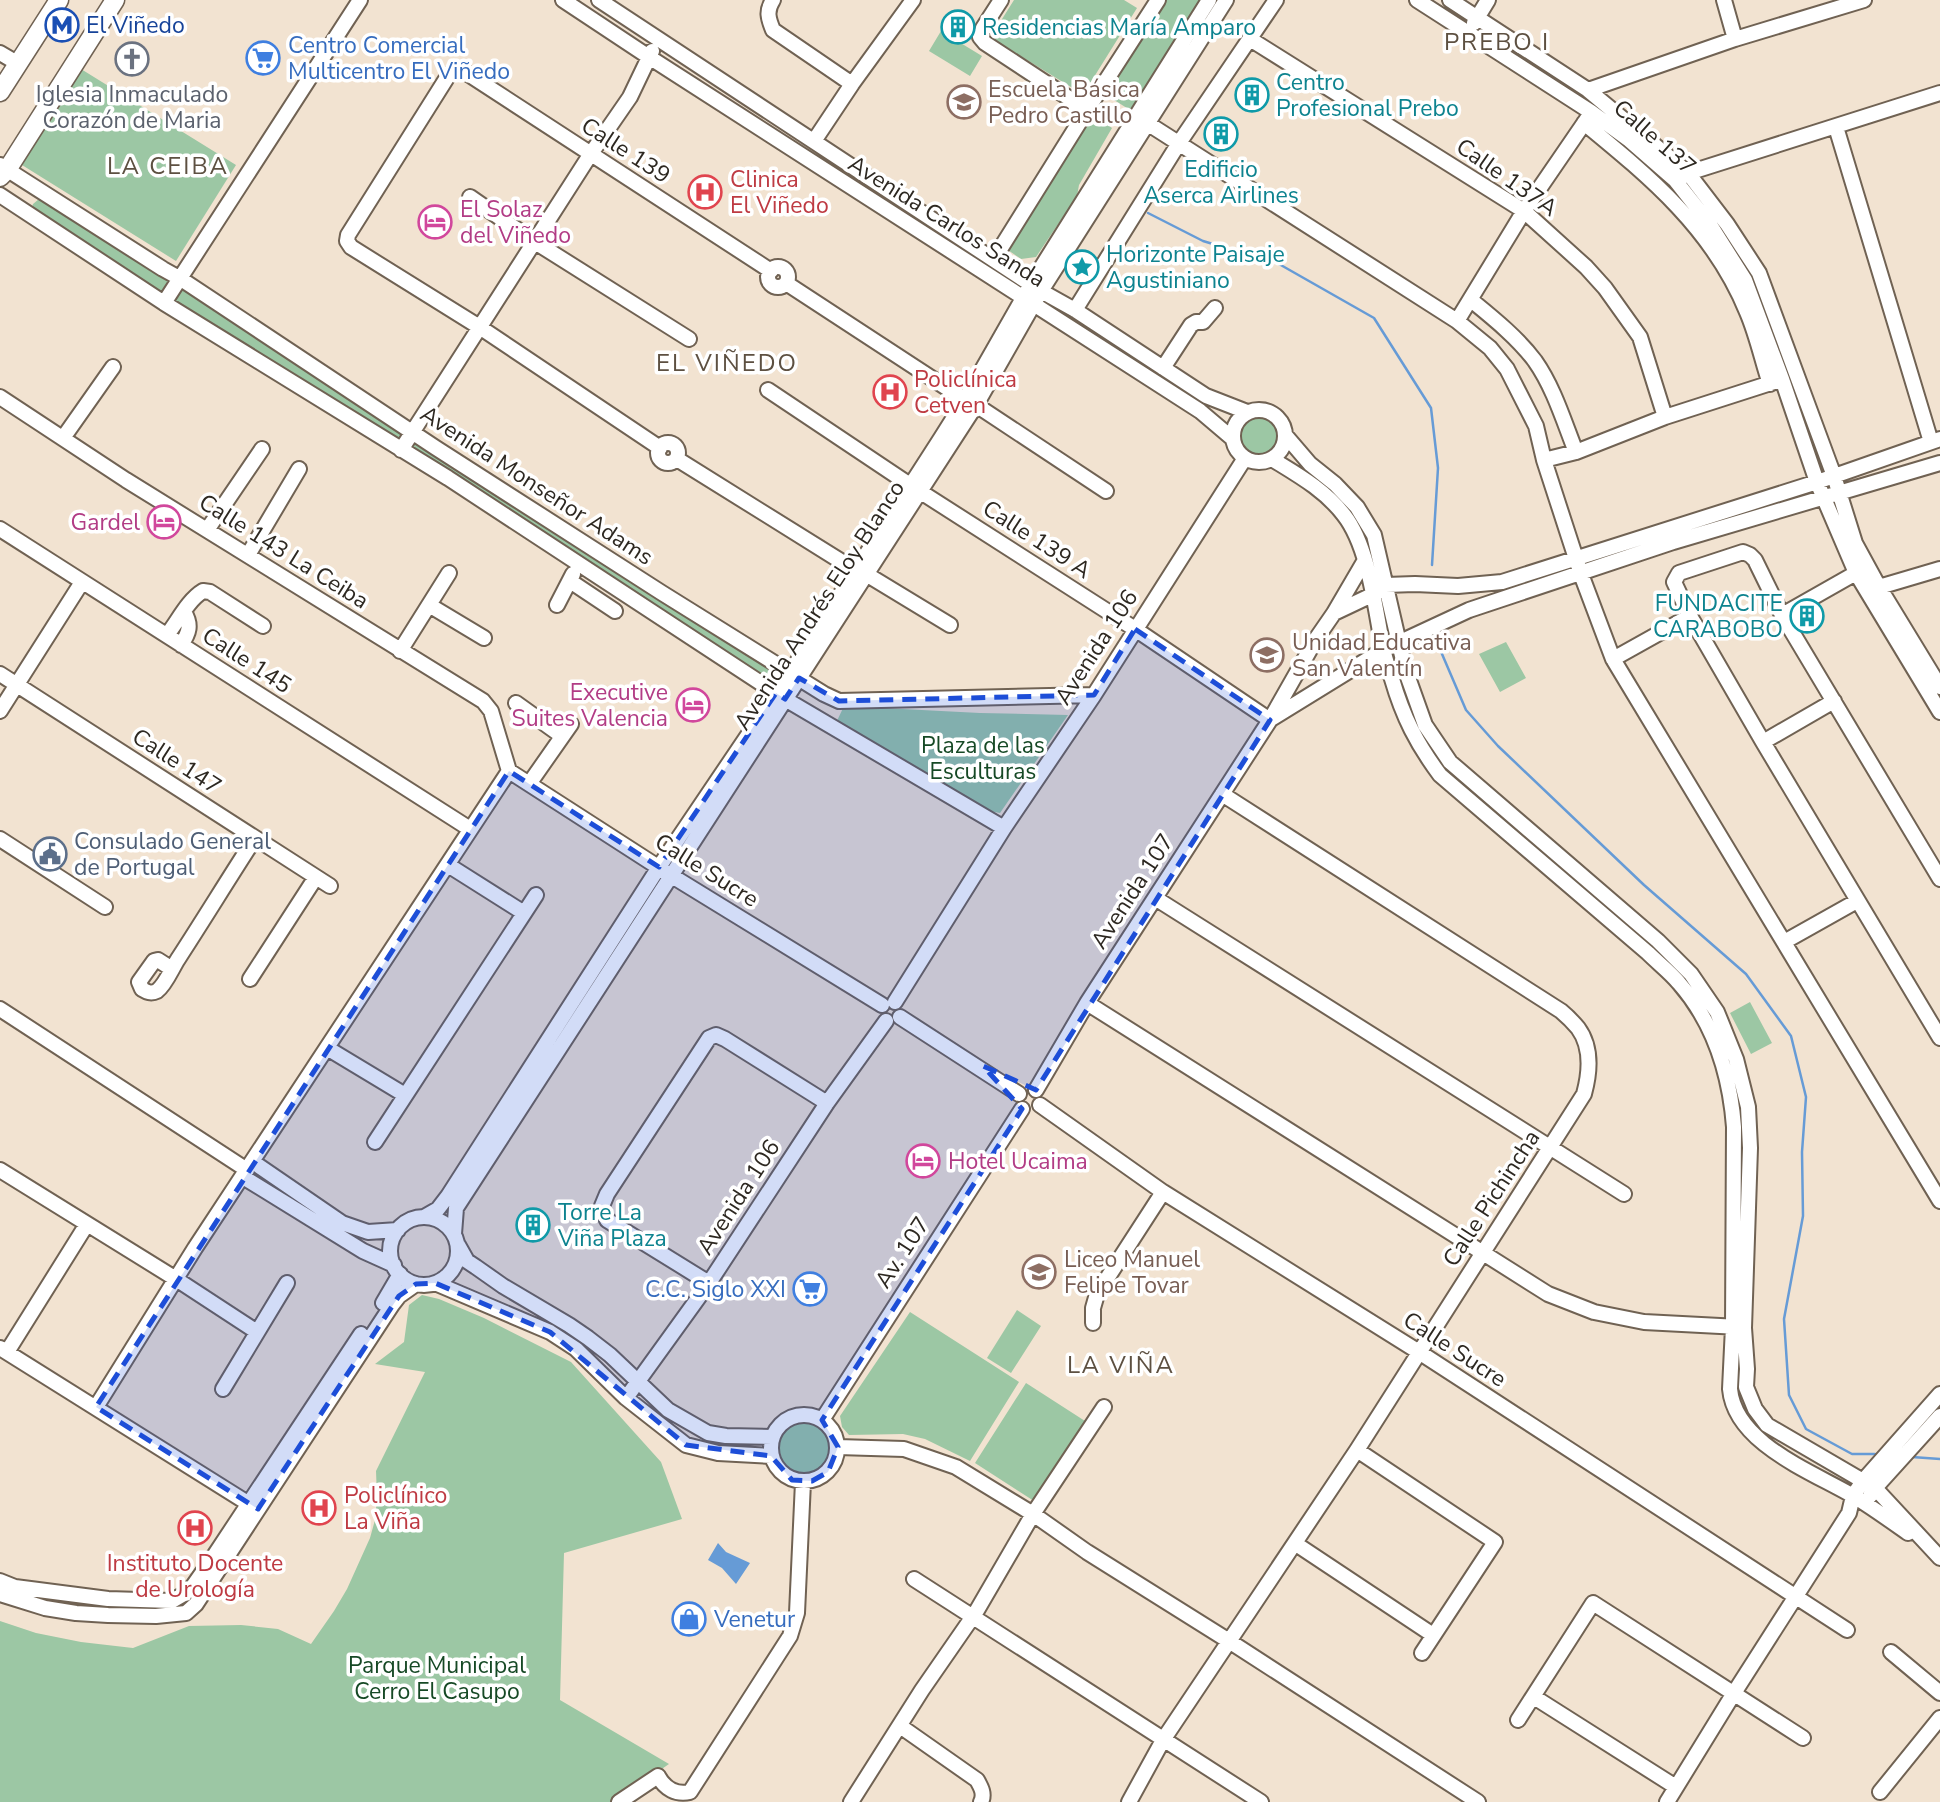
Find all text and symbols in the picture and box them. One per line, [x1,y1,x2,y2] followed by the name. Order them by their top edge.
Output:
[43,6,81,44] metro station icon: El Viñedo
[939,8,977,46] building icon: Residencias María Amparo
[86,10,185,41] place label: El Viñedo
[982,12,1256,43] place label: Residencias María Amparo
[1444,26,1550,58] district label: PREBO I
[288,30,510,87] place label: Centro Comercial Multicentro El Viñedo
[244,39,282,77] supermarket icon: Centro Comercial Multicentro El Viñedo
[113,40,151,78] church icon: Iglesia Inmaculado Corazón de Maria
[1276,67,1459,124] place label: Centro Profesional Prebo
[988,74,1140,131] place label: Escuela Básica Pedro Castillo
[1233,76,1271,114] building icon: Centro Profesional Prebo
[36,79,228,136] place label: Iglesia Inmaculado Corazón de Maria
[945,83,983,121] school or university icon: Escuela Básica Pedro Castillo
[1607,93,1703,182] street label: Calle 137
[575,110,676,191] street label: Calle 139
[1202,115,1240,153] building icon: Edificio Aserca Airlines
[1450,131,1564,224] street label: Calle 137A
[842,148,1051,295] street label: Avenida Carlos Sanda
[107,150,229,182] district label: LA CEIBA
[1143,154,1299,211] place label: Edificio Aserca Airlines
[730,164,829,221] place label: Clinica El Viñedo
[686,173,724,211] hospital icon: Clinica El Viñedo
[460,194,571,251] place label: El Solaz del Viñedo
[416,203,454,241] hotel icon: El Solaz del Viñedo
[1106,239,1285,296] place label: Horizonte Paisaje Agustiniano
[1063,248,1101,286] place icon: Horizonte Paisaje Agustiniano
[656,347,798,379] district label: EL VIÑEDO
[914,364,1017,421] place label: Policlínica Cetven
[871,373,909,411] hospital icon: Policlínica Cetven
[414,398,659,572] street label: Avenida Monseñor Adams
[727,474,912,736] street label: Avenida Andrés Eloy Blanco
[193,487,375,616] street label: Calle 143 La Ceiba
[977,493,1097,586] street label: Calle 139 A
[145,503,183,541] hotel icon: Gardel
[71,507,140,538] place label: Gardel
[1048,584,1145,711] street label: Avenida 106
[1653,588,1783,645] place label: FUNDACITE CARABOBO
[1788,597,1826,635] building icon: FUNDACITE CARABOBO
[196,620,297,701] street label: Calle 145
[1292,627,1472,684] place label: Unidad Educativa San Valentín
[1248,636,1286,674] school or university icon: Unidad Educativa San Valentín
[512,677,668,734] place label: Executive Suites Valencia
[674,686,712,724] hotel icon: Executive Suites Valencia
[126,721,227,802] street label: Calle 147
[921,730,1045,787] park label: Plaza de las Esculturas
[74,826,271,883] place label: Consulado General de Portugal
[649,826,765,915] street label: Calle Sucre
[1084,828,1181,955] street label: Avenida 107
[31,835,69,873] public building icon: Consulado General de Portugal
[1436,1124,1547,1272] street label: Calle Pichincha
[690,1134,787,1261] street label: Avenida 106
[904,1142,942,1180] hotel icon: Hotel Ucaima
[948,1146,1088,1177] place label: Hotel Ucaima
[557,1197,667,1254] place label: Torre La Viña Plaza
[514,1206,552,1244] building icon: Torre La Viña Plaza
[868,1211,937,1294] street label: Av. 107
[1064,1244,1200,1301] place label: Liceo Manuel Felipe Tovar
[1020,1253,1058,1291] school or university icon: Liceo Manuel Felipe Tovar
[791,1270,829,1308] supermarket icon: C.C. Siglo XXI
[645,1274,786,1305] place label: C.C. Siglo XXI
[1397,1305,1512,1394] street label: Calle Sucre
[1067,1349,1175,1381] district label: LA VIÑA
[344,1480,447,1537] place label: Policlínico La Viña
[300,1489,338,1527] hospital icon: Policlínico La Viña
[176,1509,214,1547] hospital icon: Instituto Docente de Urología
[107,1548,283,1605] place label: Instituto Docente de Urología
[670,1600,708,1638] shop icon: Venetur
[713,1604,796,1635] place label: Venetur
[348,1650,526,1707] park label: Parque Municipal Cerro El Casupo

